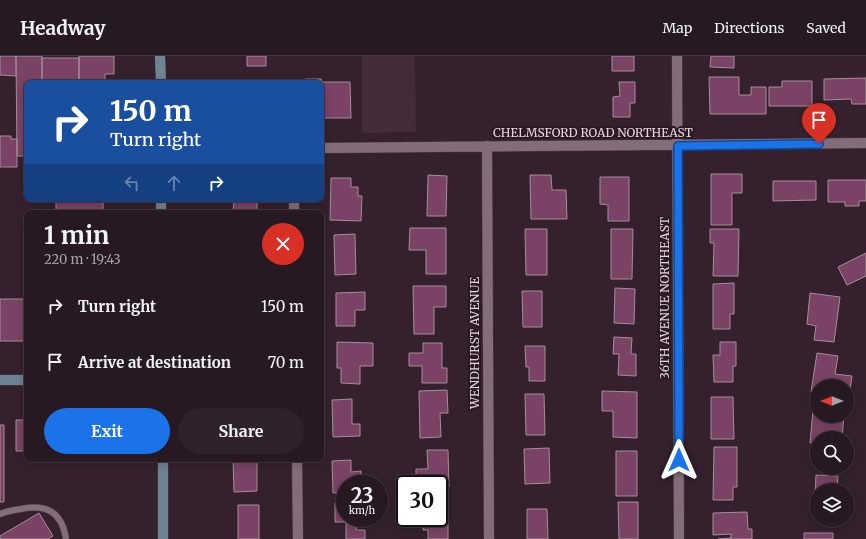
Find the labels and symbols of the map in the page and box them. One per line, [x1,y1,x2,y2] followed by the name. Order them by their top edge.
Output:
[802,103,836,144] pin
[493,125,694,140] street label: CHELMSFORD ROAD NORTHEAST
[657,216,672,379] street label: 36TH AVENUE NORTHEAST
[467,277,482,410] street label: WENDHURST AVENUE
[810,379,854,423] north arrow
[658,439,700,481] position arrow
[396,475,448,527] speed limit sign: 30

